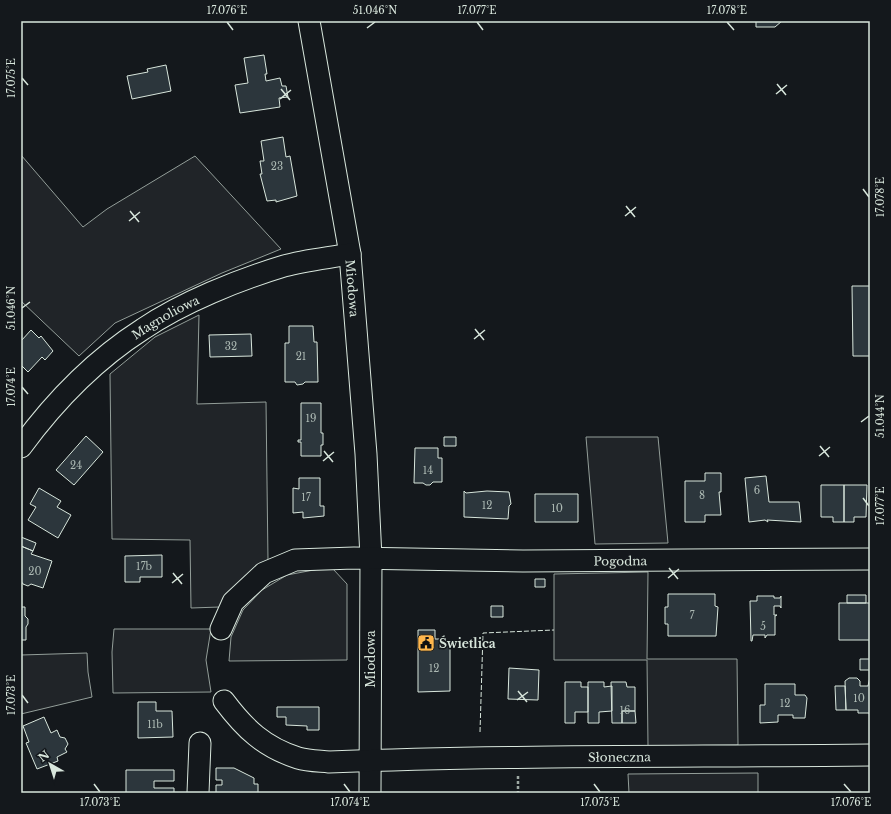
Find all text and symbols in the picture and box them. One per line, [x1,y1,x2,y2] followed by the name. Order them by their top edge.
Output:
[207,4,247,17] text: 17.076°E
[353,4,397,17] text: 51.046°N
[457,4,497,17] text: 17.077°E
[707,4,747,17] text: 17.078°E
[5,58,18,98] text: 17.075°E
[271,160,283,173] house number: 23
[874,177,887,217] text: 17.078°E
[343,259,363,318] street label: Miodowa
[5,286,18,330] text: 51.046°N
[129,292,202,342] street label: Magnoliowa
[225,340,237,353] house number: 32
[296,350,306,363] house number: 21
[5,367,18,407] text: 17.074°E
[874,394,887,438] text: 51.044°N
[306,412,316,425] house number: 19
[70,459,82,472] house number: 24
[423,464,433,477] house number: 14
[754,484,760,497] house number: 6
[874,486,887,526] text: 17.077°E
[699,489,705,502] house number: 8
[301,491,312,504] house number: 17
[482,499,492,512] house number: 12
[551,502,563,515] house number: 10
[593,553,648,568] street label: Pogodna
[136,560,152,573] house number: 17b
[28,565,42,578] house number: 20
[689,609,695,622] house number: 7
[760,620,766,633] house number: 5
[363,630,378,688] street label: Miodowa
[416,633,436,653] public building icon: Świetlica
[439,635,496,651] place label: Świetlica
[429,662,439,675] house number: 12
[5,675,18,715] text: 17.073°E
[853,692,865,705] house number: 10
[780,697,790,710] house number: 12
[620,704,630,717] house number: 16
[147,718,163,731] house number: 11b
[30,744,70,784] north arrow
[35,747,53,765] text: N
[588,749,651,764] street label: Słoneczna
[80,796,120,809] text: 17.073°E
[330,796,370,809] text: 17.074°E
[580,796,620,809] text: 17.075°E
[831,796,871,809] text: 17.076°E

